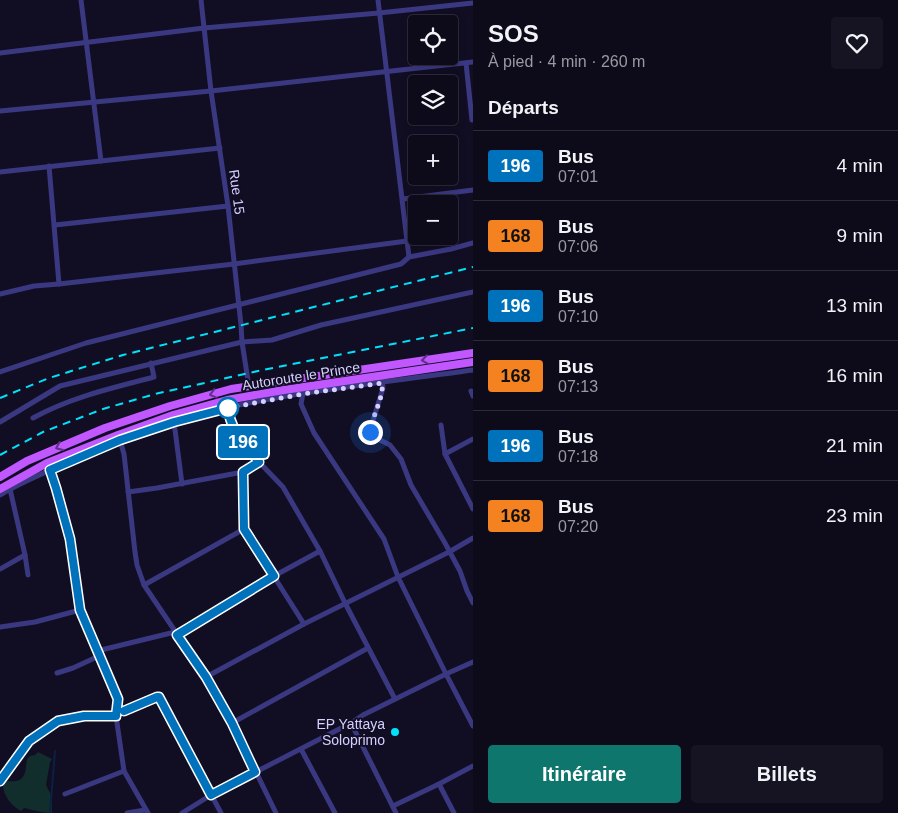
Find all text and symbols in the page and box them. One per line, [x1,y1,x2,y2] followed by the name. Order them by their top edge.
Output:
[408,15,458,245] map controls
[408,15,458,65] button: locate
[831,17,883,69] button: heart
[488,20,539,47] text: SOS
[488,53,645,70] text: À pied · 4 min · 260 m
[408,75,458,125] button: layers
[488,97,559,118] text: Départs
[408,135,458,185] button: +
[558,146,594,167] text: Bus
[837,155,883,176] text: 4 min
[500,156,531,176] text: 196
[558,168,598,185] text: 07:01
[226,169,248,216] street label: Rue 15
[408,195,458,245] button: −
[558,216,594,237] text: Bus
[837,225,883,246] text: 9 min
[500,226,531,246] text: 168
[558,238,598,255] text: 07:06
[558,286,594,307] text: Bus
[826,295,883,316] text: 13 min
[500,296,531,316] text: 196
[558,308,598,325] text: 07:10
[420,354,429,364] one-way arrow
[558,356,594,377] text: Bus
[241,359,361,393] street label: Autoroute le Prince
[826,365,883,386] text: 16 min
[500,366,531,386] text: 168
[558,378,598,395] text: 07:13
[209,389,217,399] one-way arrow
[217,397,239,419] unlabelled marker
[358,420,383,445] your location
[214,426,272,458] line badge: 196
[558,426,594,447] text: Bus
[228,432,258,452] text: 196
[826,435,883,456] text: 21 min
[500,436,531,456] text: 196
[55,441,64,452] one-way arrow
[558,448,598,465] text: 07:18
[558,496,594,517] text: Bus
[826,505,883,526] text: 23 min
[500,506,531,526] text: 168
[558,518,598,535] text: 07:20
[317,716,385,748] place label: EP Yattaya Soloprimo
[389,726,401,738] marker: EP Yattaya Soloprimo
[488,745,681,803] button: Itinéraire
[691,745,883,803] button: Billets

